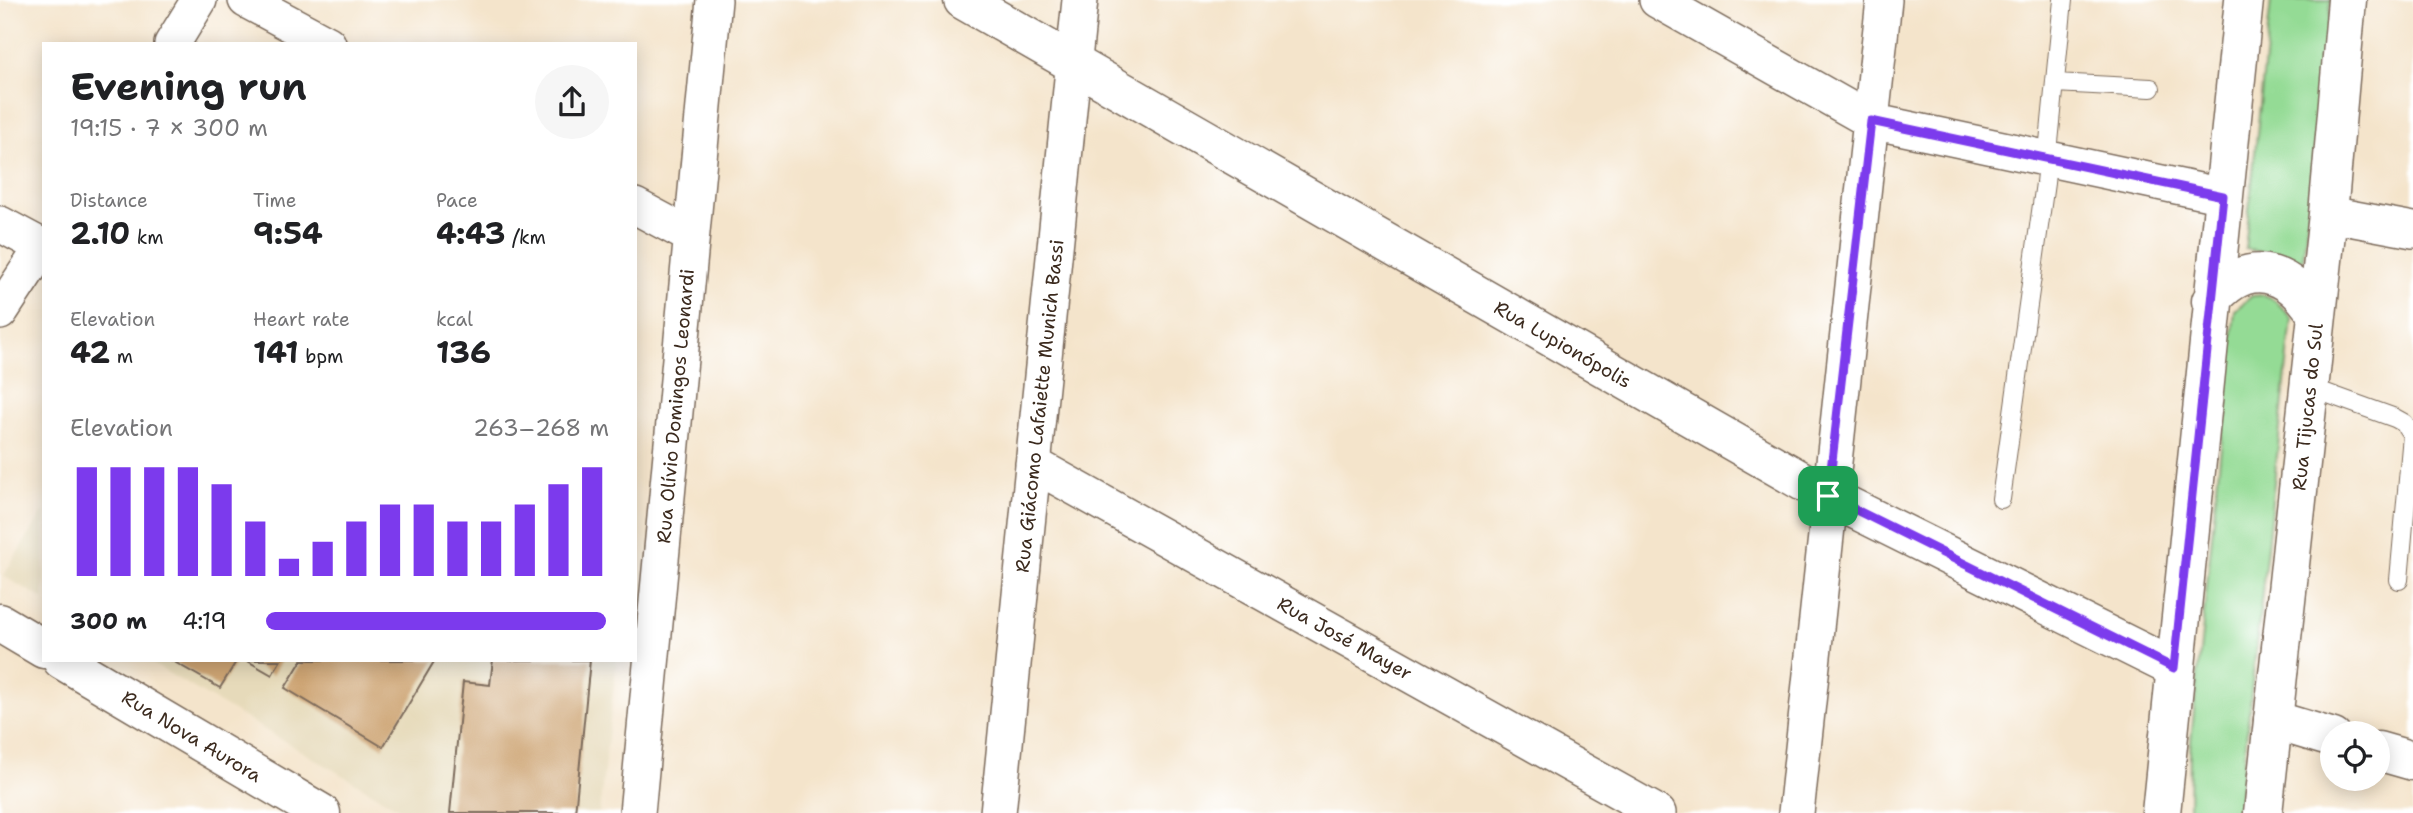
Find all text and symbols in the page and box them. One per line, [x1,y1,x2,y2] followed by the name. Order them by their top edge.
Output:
[70,61,307,112] text: Evening run
[535,65,609,139] button: share
[70,113,268,143] text: 19:15 · 7 × 300 m
[70,188,148,213] text: Distance
[253,188,297,213] text: Time
[436,188,478,213] text: Pace
[70,213,130,254] text: 2.10
[253,213,323,254] text: 9:54
[436,213,505,254] text: 4:43
[130,225,164,250] text: km
[505,225,546,250] text: /km
[1010,238,1069,574] street label: Rua Giácomo Lafaiette Munich Bassi
[651,268,700,544] street label: Rua Olívio Domingos Leonardi
[1490,295,1636,394] street label: Rua Lupionópolis
[70,307,155,332] text: Elevation
[253,307,350,332] text: Heart rate
[436,307,473,332] text: kcal
[2286,322,2329,492] street label: Rua Tijucas do Sul
[70,332,110,373] text: 42
[253,332,299,373] text: 141
[436,332,491,373] text: 136
[110,344,133,369] text: m
[299,344,343,369] text: bpm
[70,413,173,443] text: Elevation
[473,413,609,443] text: 263–268 m
[1798,466,1858,526] pin
[1809,477,1847,515] icon: arrive
[1273,591,1417,686] street label: Rua José Mayer
[70,606,147,636] text: 300 m
[182,606,227,636] text: 4:19
[117,685,266,788] street label: Rua Nova Aurora
[2320,721,2390,791] map controls
[2320,721,2390,791] button: locate

